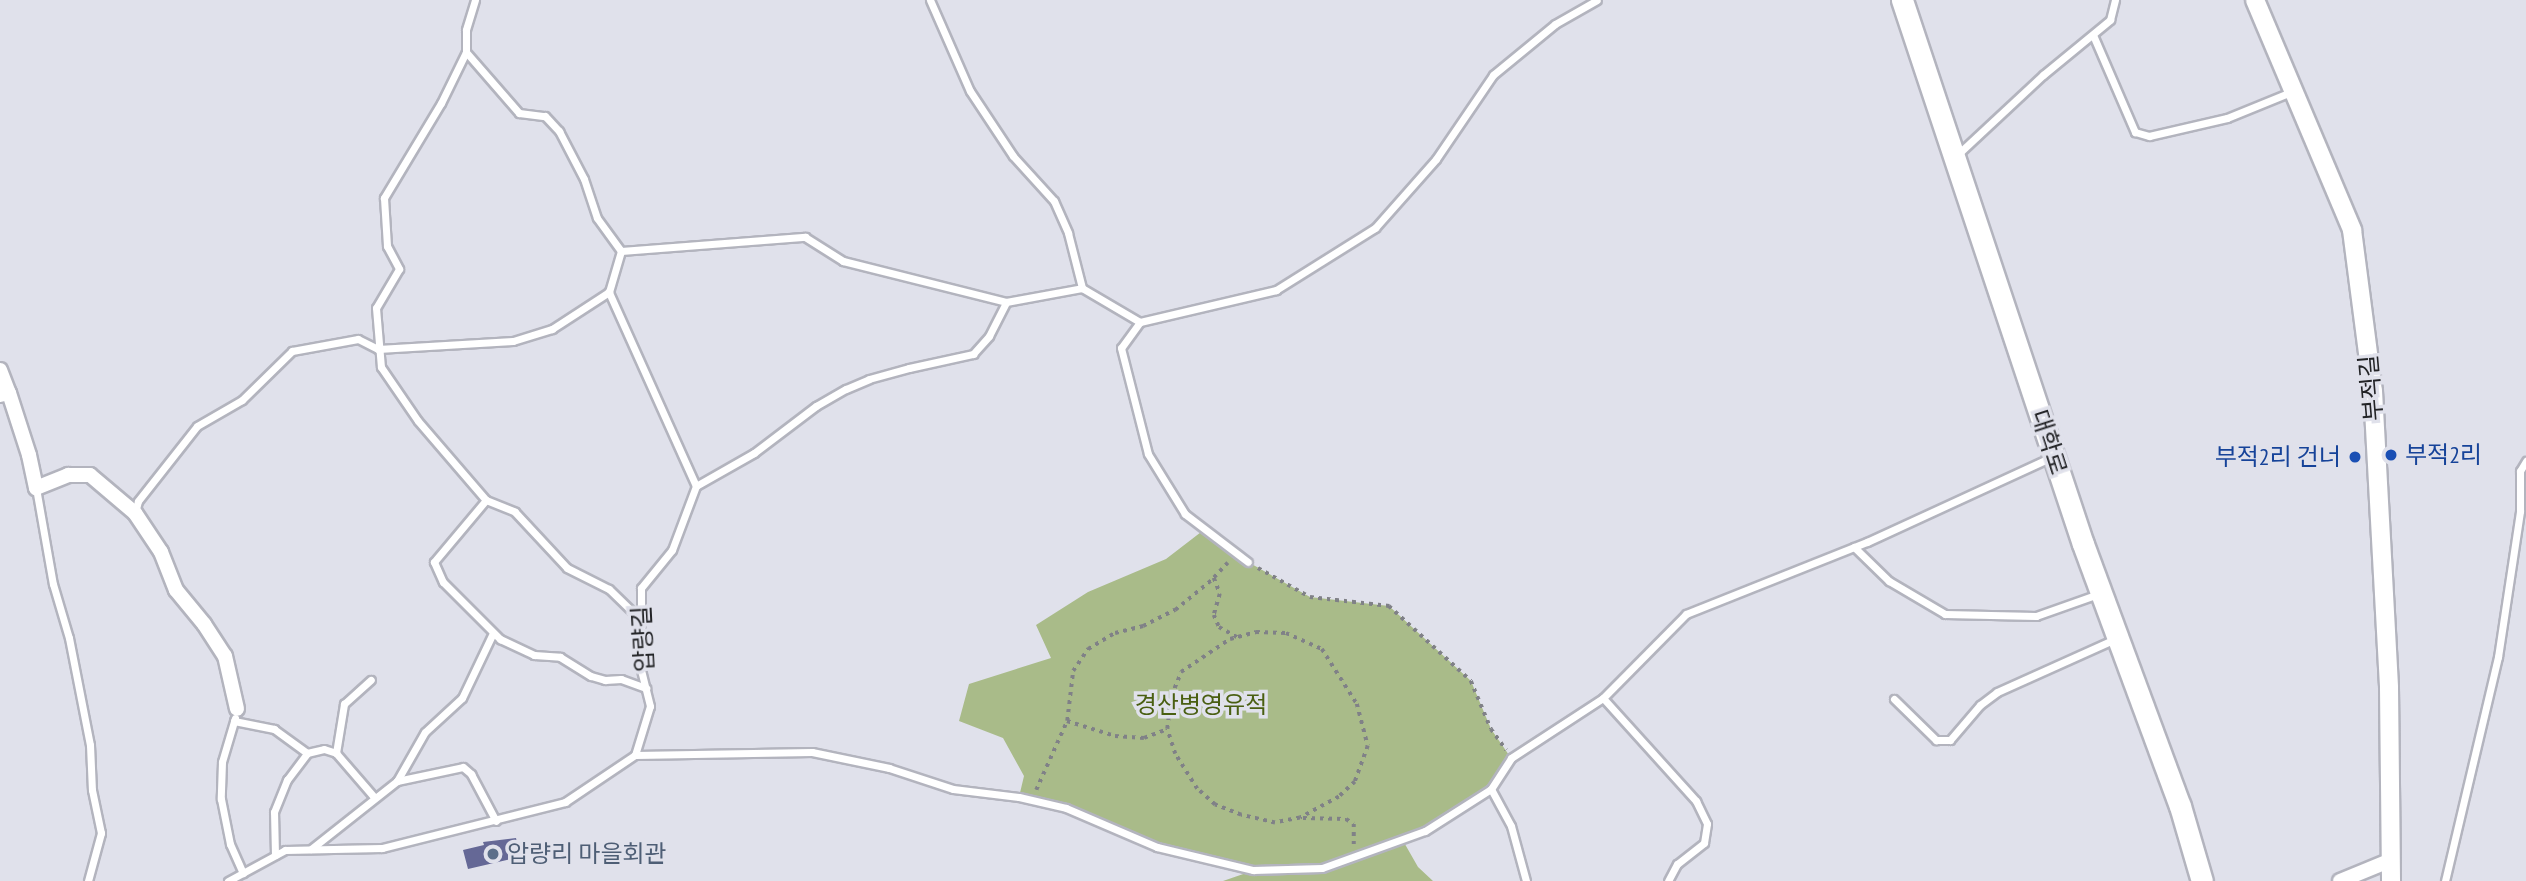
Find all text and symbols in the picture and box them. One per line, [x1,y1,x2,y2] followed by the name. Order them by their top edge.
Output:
[2354,354,2388,422] street label: 부적길
[2025,406,2073,478] street label: 대학로
[2405,441,2482,469] place label: 부적2리
[2215,443,2341,471] place label: 부적2리 건너
[2383,447,2399,463] marker: 부적2리
[2347,449,2363,465] marker: 부적2리 건너
[627,605,659,673] street label: 압량길
[1135,691,1267,719] park label: 경산병영유적
[507,840,667,868] place label: 압량리 마을회관
[485,846,501,862] marker: 압량리 마을회관

